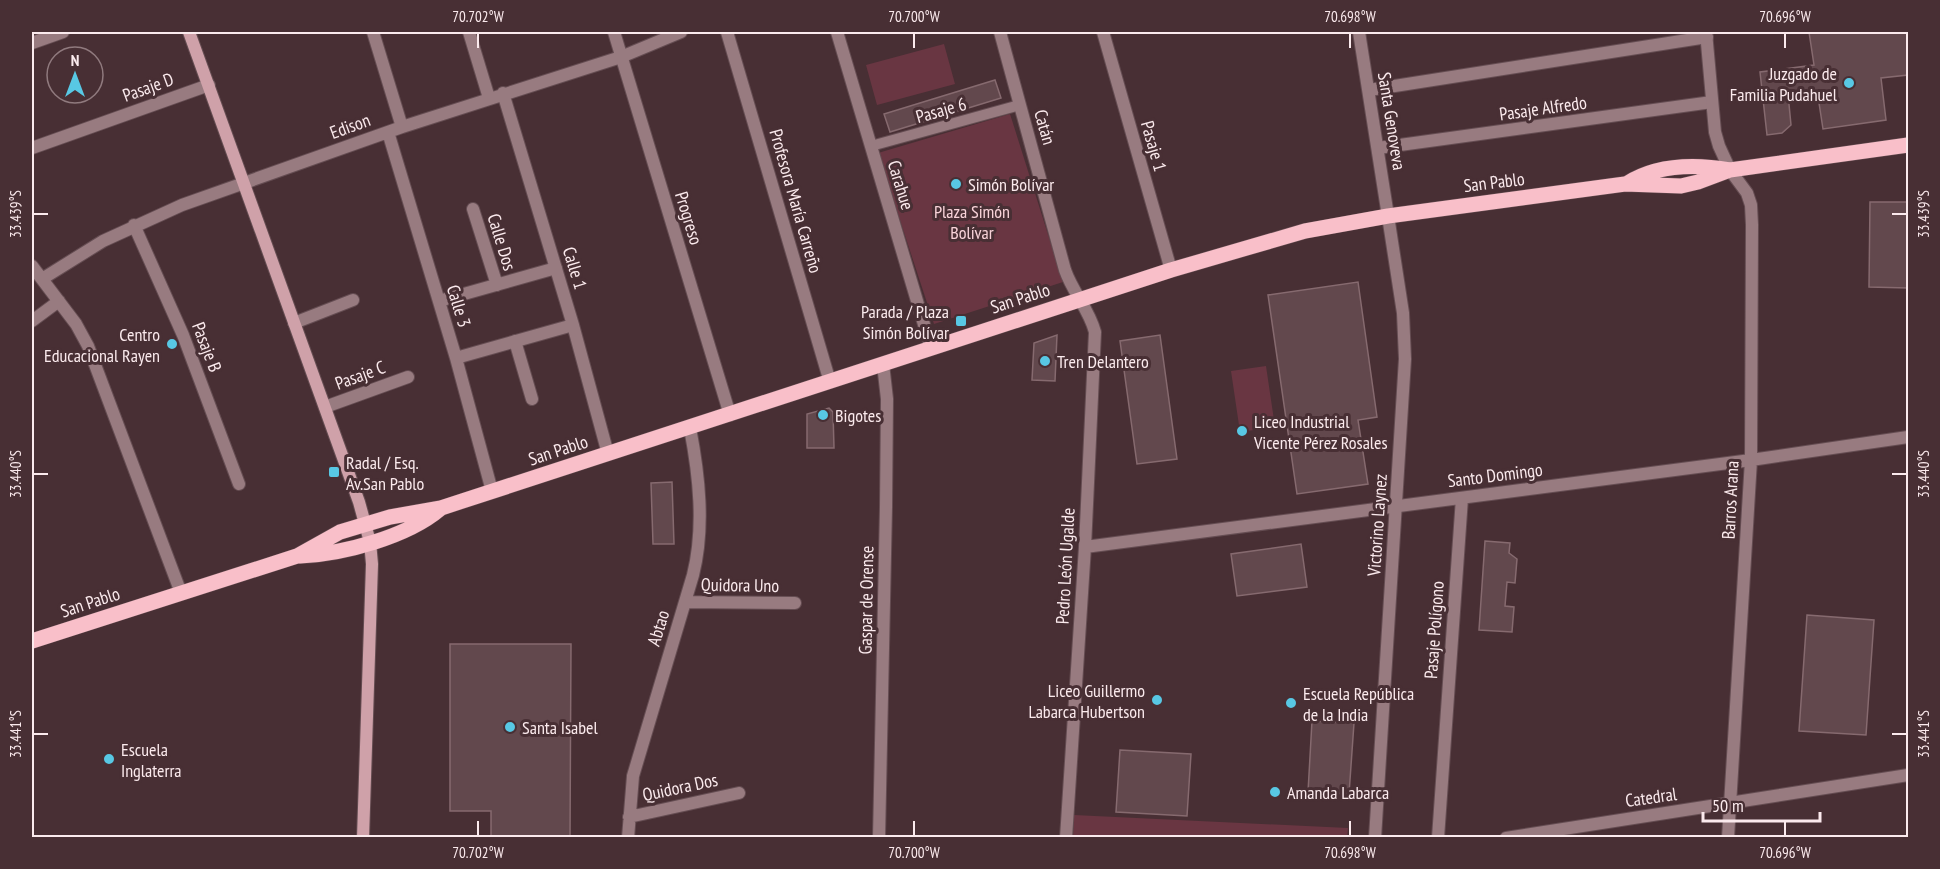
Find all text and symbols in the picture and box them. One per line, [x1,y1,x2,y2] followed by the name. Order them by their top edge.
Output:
[452,7,504,26] text: 70.702°W
[888,7,940,26] text: 70.700°W
[1324,7,1376,26] text: 70.698°W
[1759,7,1811,26] text: 70.696°W
[45,45,105,105] north arrow
[71,50,79,70] text: N
[1730,62,1838,106] place label: Juzgado de Familia Pudahuel
[119,67,177,107] street label: Pasaje D
[1373,70,1411,172] street label: Santa Genoveva
[1842,76,1856,90] marker: Juzgado de Familia Pudahuel
[1498,90,1588,126] street label: Pasaje Alfredo
[913,92,969,128] street label: Pasaje 6
[1029,107,1061,147] street label: Catán
[327,108,373,144] street label: Edison
[1136,118,1172,174] street label: Pasaje 1
[764,126,828,276] street label: Profesora María Carreño
[883,157,919,213] street label: Carahue
[1462,167,1526,197] street label: San Pablo
[968,173,1054,196] place label: Simón Bolívar
[949,177,963,191] marker: Simón Bolívar
[670,189,708,248] street label: Progreso
[6,190,25,238] text: 33.439°S
[1914,190,1933,238] text: 33.439°S
[934,200,1010,244] park label: Plaza Simón Bolívar
[482,211,522,273] street label: Calle Dos
[558,244,592,292] street label: Calle 1
[987,278,1053,318] street label: San Pablo
[442,282,476,330] street label: Calle 3
[861,300,949,344] place label: Parada / Plaza Simón Bolívar
[954,314,968,328] marker: Parada / Plaza Simón Bolívar
[187,319,227,375] street label: Pasaje B
[44,323,160,367] place label: Centro Educacional Rayen
[165,337,179,351] marker: Centro Educacional Rayen
[1057,350,1149,373] place label: Tren Delantero
[1038,354,1052,368] marker: Tren Delantero
[332,355,388,395] street label: Pasaje C
[835,404,881,427] place label: Bigotes
[816,408,830,422] marker: Bigotes
[1253,410,1388,454] place label: Liceo Industrial Vicente Pérez Rosales
[1235,424,1249,438] marker: Liceo Industrial Vicente Pérez Rosales
[525,430,591,470] street label: San Pablo
[6,450,25,498] text: 33.440°S
[1914,450,1933,498] text: 33.440°S
[346,451,425,495] place label: Radal / Esq. Av.San Pablo
[1446,458,1544,492] street label: Santo Domingo
[1716,460,1744,540] street label: Barros Arana
[327,465,341,479] marker: Radal / Esq. Av.San Pablo
[1362,473,1392,578] street label: Victorino Laynez
[1050,507,1080,625] street label: Pedro León Ugalde
[854,545,878,655] street label: Gaspar de Orense
[701,573,779,597] street label: Quidora Uno
[1419,580,1449,680] street label: Pasaje Polígono
[57,582,123,622] street label: San Pablo
[642,607,674,649] street label: Abtao
[1028,679,1145,723] place label: Liceo Guillermo Labarca Hubertson
[1303,682,1414,726] place label: Escuela República de la India
[1150,693,1164,707] marker: Liceo Guillermo Labarca Hubertson
[1284,696,1298,710] marker: Escuela República de la India
[6,710,25,758] text: 33.441°S
[1914,710,1933,758] text: 33.441°S
[522,716,598,739] place label: Santa Isabel
[503,720,517,734] marker: Santa Isabel
[121,738,182,782] place label: Escuela Inglaterra
[102,752,116,766] marker: Escuela Inglaterra
[640,768,720,806] street label: Quidora Dos
[1287,781,1389,804] place label: Amanda Labarca
[1624,782,1679,812] street label: Catedral
[1268,785,1282,799] marker: Amanda Labarca
[1703,785,1820,823] scale bar
[1712,794,1744,817] text: 50 m
[452,843,504,862] text: 70.702°W
[888,843,940,862] text: 70.700°W
[1324,843,1376,862] text: 70.698°W
[1759,843,1811,862] text: 70.696°W

